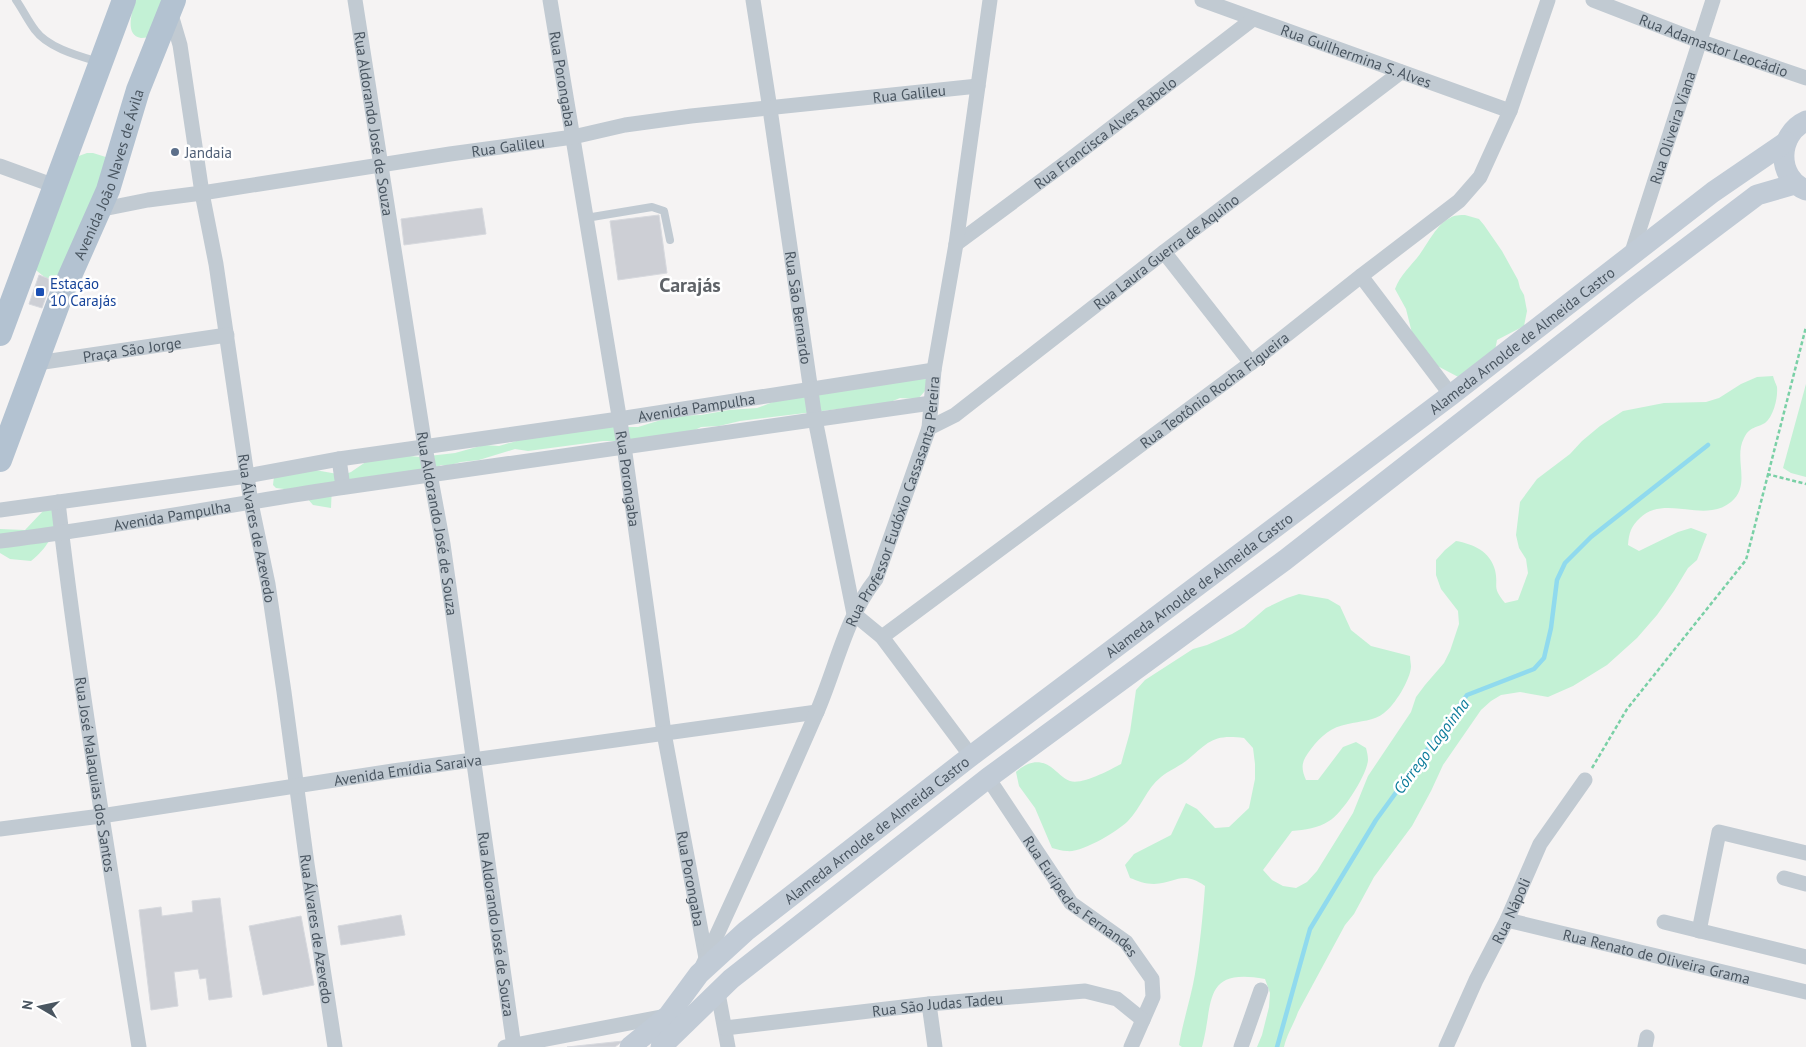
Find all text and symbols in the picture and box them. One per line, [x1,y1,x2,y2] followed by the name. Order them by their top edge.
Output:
[1637,9,1791,81] street label: Rua Adamastor Leocádio
[1278,20,1434,91] street label: Rua Guilhermina S. Alves
[351,30,398,217] street label: Rua Aldorando José de Souza
[546,30,580,128] street label: Rua Porongaba
[1645,69,1699,186] street label: Rua Oliveira Viana
[1030,72,1180,193] street label: Rua Francisca Alves Rabelo
[872,80,947,106] street label: Rua Galileu
[69,87,147,262] street label: Avenida João Naves de Ávila
[470,132,546,160] street label: Rua Galileu
[184,143,232,162] place label: Jandaia
[169,146,181,158] marker: Jandaia
[1089,189,1242,313] street label: Rua Laura Guerra de Aquino
[781,250,816,365] street label: Rua São Bernardo
[1425,262,1618,418] street label: Alameda Arnolde de Almeida Castro
[659,272,721,298] district label: Carajás
[50,274,116,310] place label: Estação 10 Carajás
[34,286,46,298] marker: Estação 10 Carajás
[1136,327,1292,452] street label: Rua Teotônio Rocha Figueira
[81,332,183,366] street label: Praça São Jorge
[841,375,943,630] street label: Rua Professor Eudóxio Cassasanta Pereira
[636,388,756,425] street label: Avenida Pampulha
[612,429,645,528] street label: Rua Porongaba
[413,430,462,617] street label: Rua Aldorando José de Souza
[234,453,280,604] street label: Rua Álvares de Azevedo
[112,496,232,534] street label: Avenida Pampulha
[1101,508,1296,661] street label: Alameda Arnolde de Almeida Castro
[71,675,120,873] street label: Rua José Malaquias dos Santos
[1389,694,1473,798] water label: Córrego Lagoinha
[332,749,483,790] street label: Avenida Emídia Saraiva
[780,752,973,908] street label: Alameda Arnolde de Almeida Castro
[673,829,709,928] street label: Rua Porongaba
[474,830,519,1018] street label: Rua Aldorando José de Souza
[1019,832,1143,960] street label: Rua Eurípedes Fernandes
[296,853,338,1005] street label: Rua Álvares de Azevedo
[1487,875,1534,947] street label: Rua Nápoli
[1561,924,1752,988] street label: Rua Renato de Oliveira Grama
[15,982,65,1032] north arrow
[871,988,1004,1020] street label: Rua São Judas Tadeu
[18,999,37,1011] text: N

